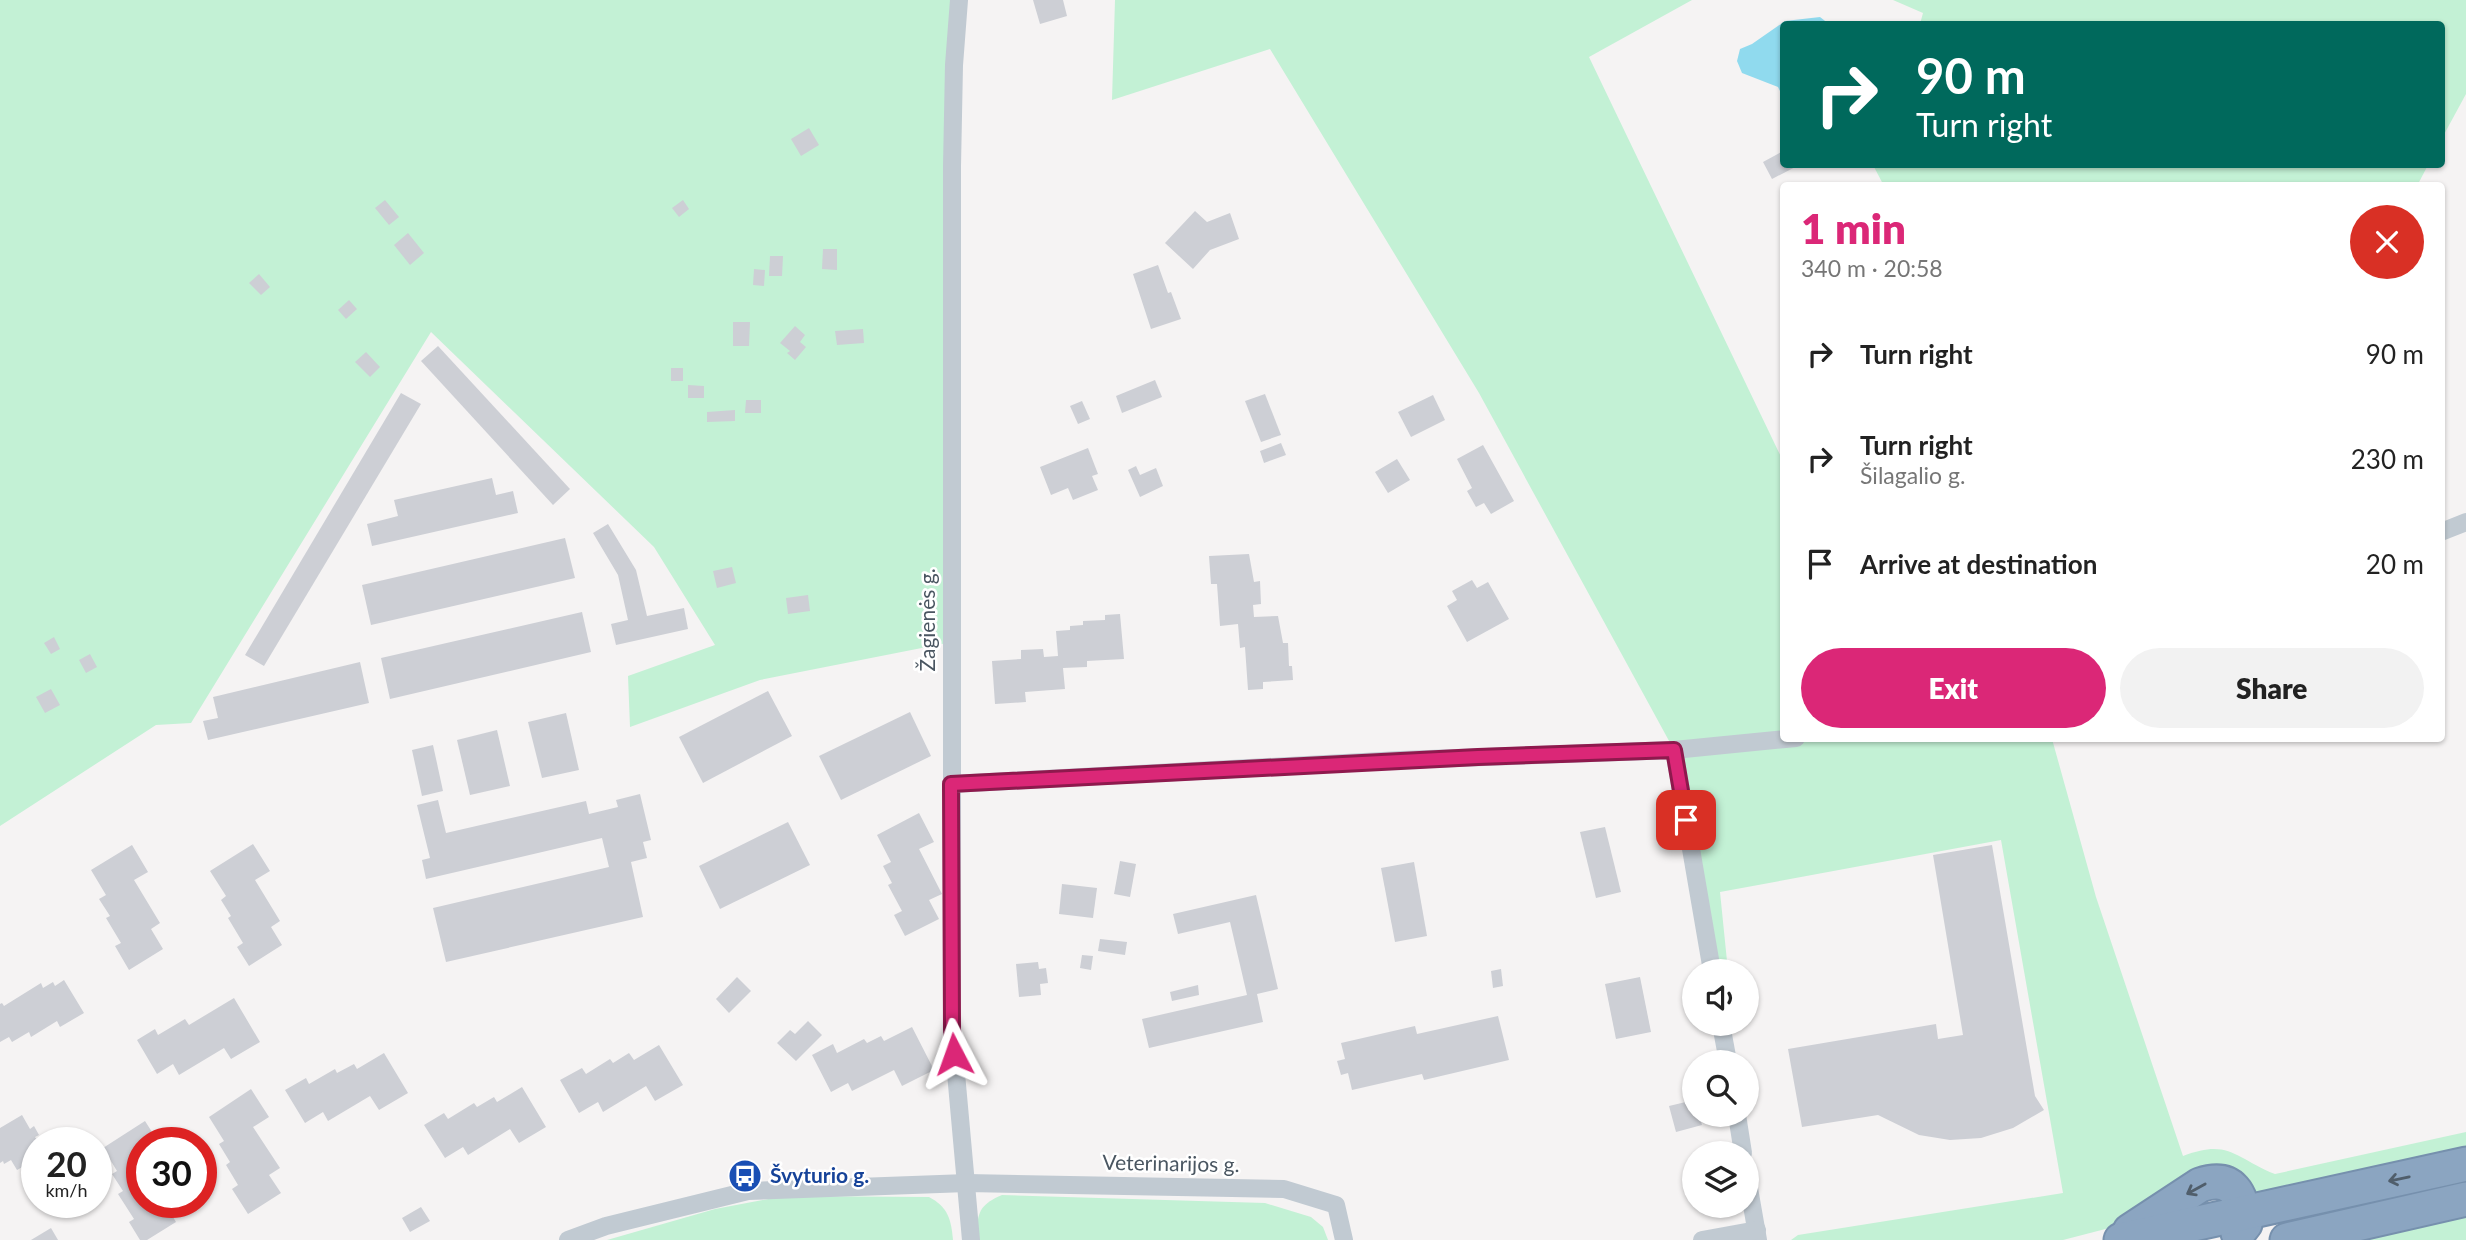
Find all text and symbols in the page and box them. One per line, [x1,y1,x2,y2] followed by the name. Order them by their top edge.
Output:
[1916,46,2026,104] text: 90 m
[1801,49,1892,140] icon: right
[1916,105,2052,144] text: Turn right
[1801,203,1906,253] text: 1 min
[2350,205,2424,279] button: close
[1801,254,1943,282] text: 340 m · 20:58
[1801,335,1839,373] icon: right
[1860,338,1973,370] text: Turn right
[2366,338,2424,370] text: 90 m
[1860,429,1973,461] text: Turn right
[1801,440,1839,478] icon: right
[2351,443,2424,475] text: 230 m
[1860,461,1965,489] text: Šilagalio g.
[1801,545,1839,583] icon: arrive
[1860,548,2097,580] text: Arrive at destination
[2366,548,2424,580] text: 20 m
[914,568,939,672] street label: Žagienės g.
[1801,648,2106,728] button: Exit
[2120,648,2424,728] button: Share
[1656,790,1716,850] pin
[1667,801,1705,839] icon: arrive
[1682,959,1759,1218] map controls
[1682,959,1759,1036] button: sound
[917,1017,991,1091] position arrow
[1682,1050,1759,1127] button: search
[126,1127,217,1218] speed limit sign: 30
[1682,1141,1759,1218] button: layers
[46,1142,87,1184] text: 20
[1102,1149,1240,1176] street label: Veterinarijos g.
[726,1157,764,1195] bus stop icon: Švyturio g.
[770,1162,869,1187] place label: Švyturio g.
[2388,1172,2411,1186] one-way arrow
[45,1179,88,1201] text: km/h
[2187,1182,2207,1196] one-way arrow

